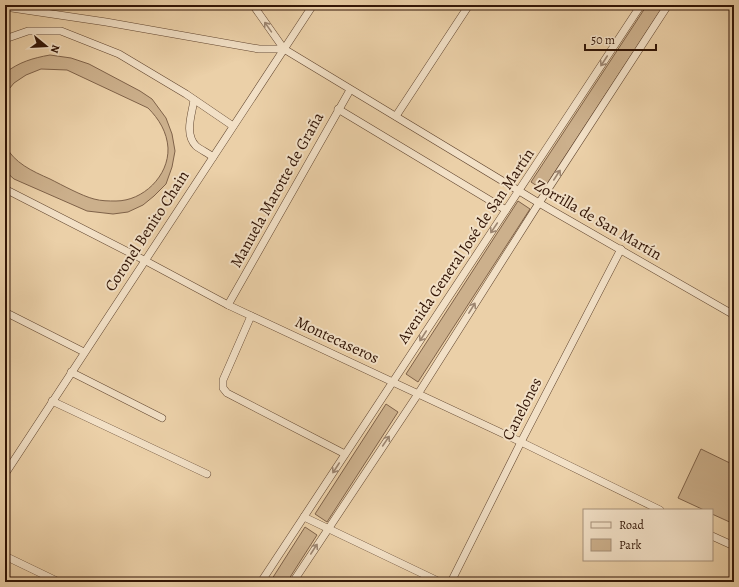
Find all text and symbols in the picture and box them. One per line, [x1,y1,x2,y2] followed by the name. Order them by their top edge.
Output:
[264,22,272,33] one-way arrow
[26,26,66,66] north arrow
[585,26,656,52] scale bar
[591,32,615,48] text: 50 m
[47,43,63,55] text: N
[600,55,608,67] one-way arrow
[225,108,329,272] street label: Manuela Marotte de Graña
[392,144,540,349] street label: Avenida General José de San Martín
[100,166,195,296] street label: Coronel Benito Chain
[553,170,561,181] one-way arrow
[530,174,666,266] street label: Zorrilla de San Martín
[490,222,498,233] one-way arrow
[468,303,476,314] one-way arrow
[291,311,383,369] street label: Montecaseros
[418,331,427,342] one-way arrow
[497,374,547,444] street label: Canelones
[382,436,390,447] one-way arrow
[332,463,340,474] one-way arrow
[583,509,713,561] legend
[619,517,645,533] text: Road
[619,537,642,553] text: Park
[310,544,318,555] one-way arrow

